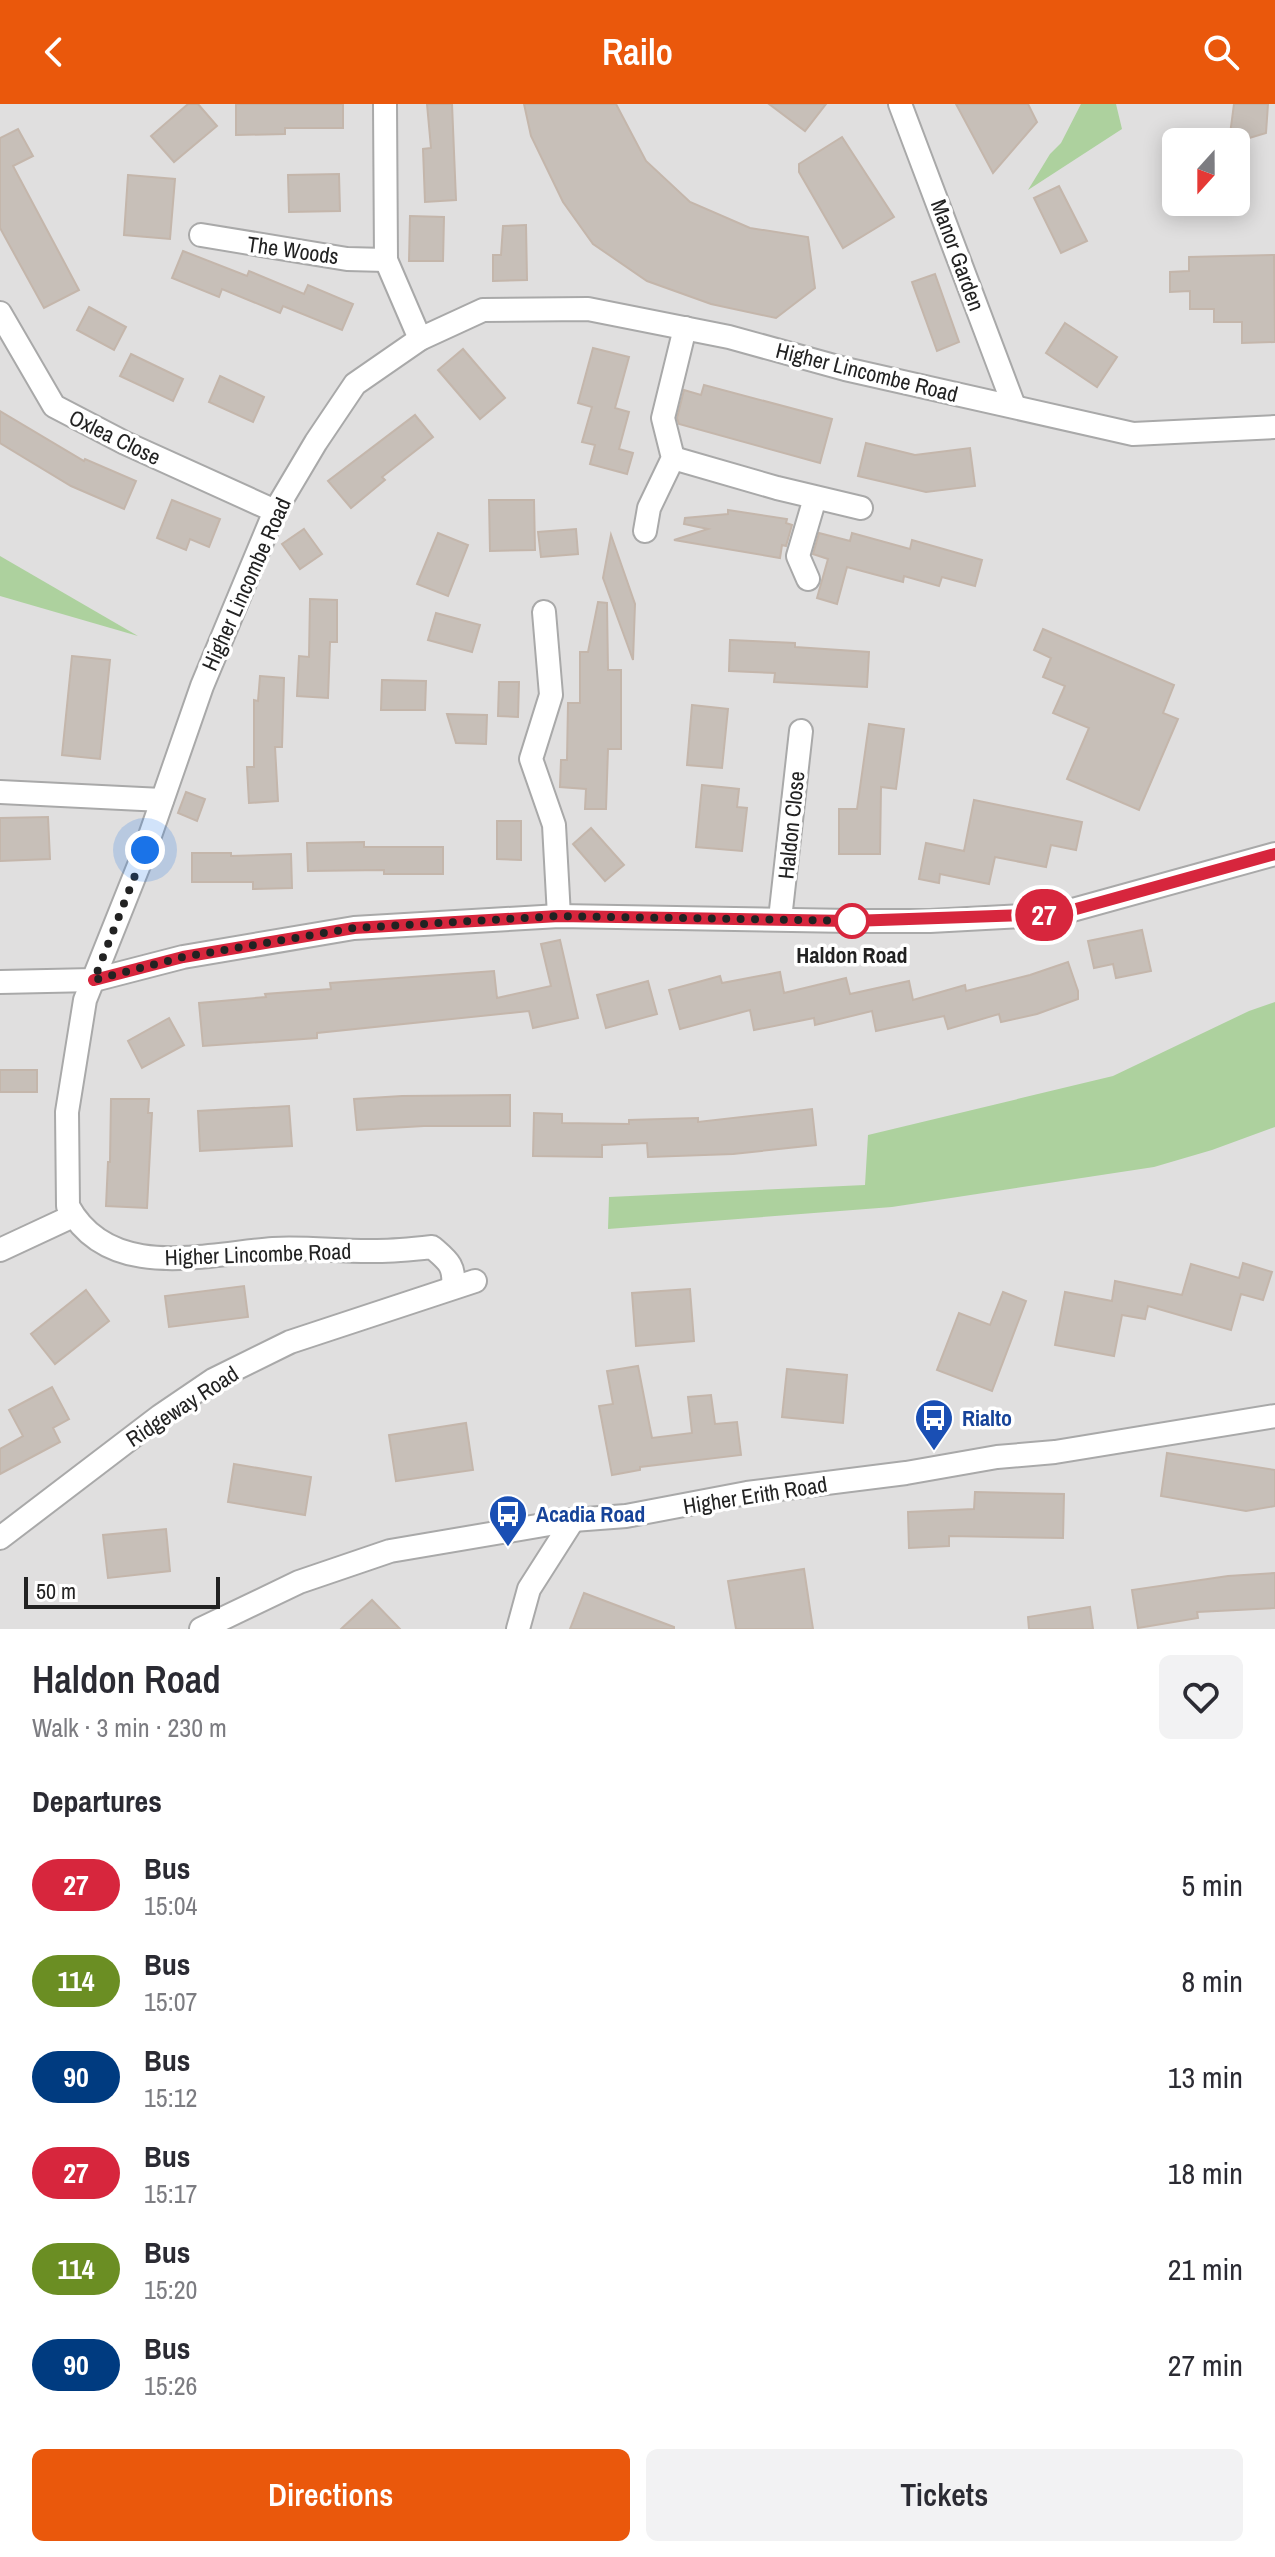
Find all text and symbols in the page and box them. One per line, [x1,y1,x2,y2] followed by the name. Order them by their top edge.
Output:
[602,28,673,76] text: Railo
[32,30,76,74] icon: back
[1199,30,1243,74] icon: search
[1162,128,1250,216] north arrow
[1162,128,1250,216] map controls
[924,195,992,315] street label: Manor Garden
[245,229,341,271] street label: The Woods
[773,335,961,409] street label: Higher Lincombe Road
[64,402,166,472] street label: Oxlea Close
[194,493,298,675] street label: Higher Lincombe Road
[770,770,812,880] street label: Haldon Close
[125,830,165,870] your location
[1008,889,1080,941] line badge: 27
[1031,896,1057,934] text: 27
[835,904,869,938] marker: Haldon Road
[796,940,908,970] place label: Haldon Road
[164,1236,352,1272] street label: Higher Lincombe Road
[120,1358,244,1454] street label: Ridgeway Road
[913,1397,955,1452] bus stop icon: Rialto
[962,1403,1012,1433] place label: Rialto
[681,1469,829,1521] street label: Higher Erith Road
[487,1493,529,1548] bus stop icon: Acadia Road
[536,1499,645,1529] place label: Acadia Road
[24,1573,220,1609] scale bar
[36,1576,76,1606] text: 50 m
[32,1654,221,1705] text: Haldon Road
[1159,1655,1243,1739] button: heart
[32,1710,227,1745] text: Walk · 3 min · 230 m
[32,1781,162,1821] text: Departures
[144,1848,190,1888] text: Bus
[1181,1865,1243,1905] text: 5 min
[63,1866,89,1904] text: 27
[144,1888,197,1923] text: 15:04
[144,1944,190,1984] text: Bus
[1181,1961,1243,2001] text: 8 min
[57,1962,95,2000] text: 114
[144,1984,197,2019] text: 15:07
[144,2040,190,2080] text: Bus
[1168,2057,1243,2097] text: 13 min
[63,2058,89,2096] text: 90
[144,2080,197,2115] text: 15:12
[144,2136,190,2176] text: Bus
[1168,2153,1243,2193] text: 18 min
[63,2154,89,2192] text: 27
[144,2176,197,2211] text: 15:17
[144,2232,190,2272] text: Bus
[1168,2249,1243,2289] text: 21 min
[57,2250,95,2288] text: 114
[144,2272,197,2307] text: 15:20
[144,2328,190,2368] text: Bus
[1168,2345,1243,2385] text: 27 min
[63,2346,89,2384] text: 90
[144,2368,197,2403] text: 15:26
[32,2449,630,2541] button: Directions
[646,2449,1243,2541] button: Tickets

